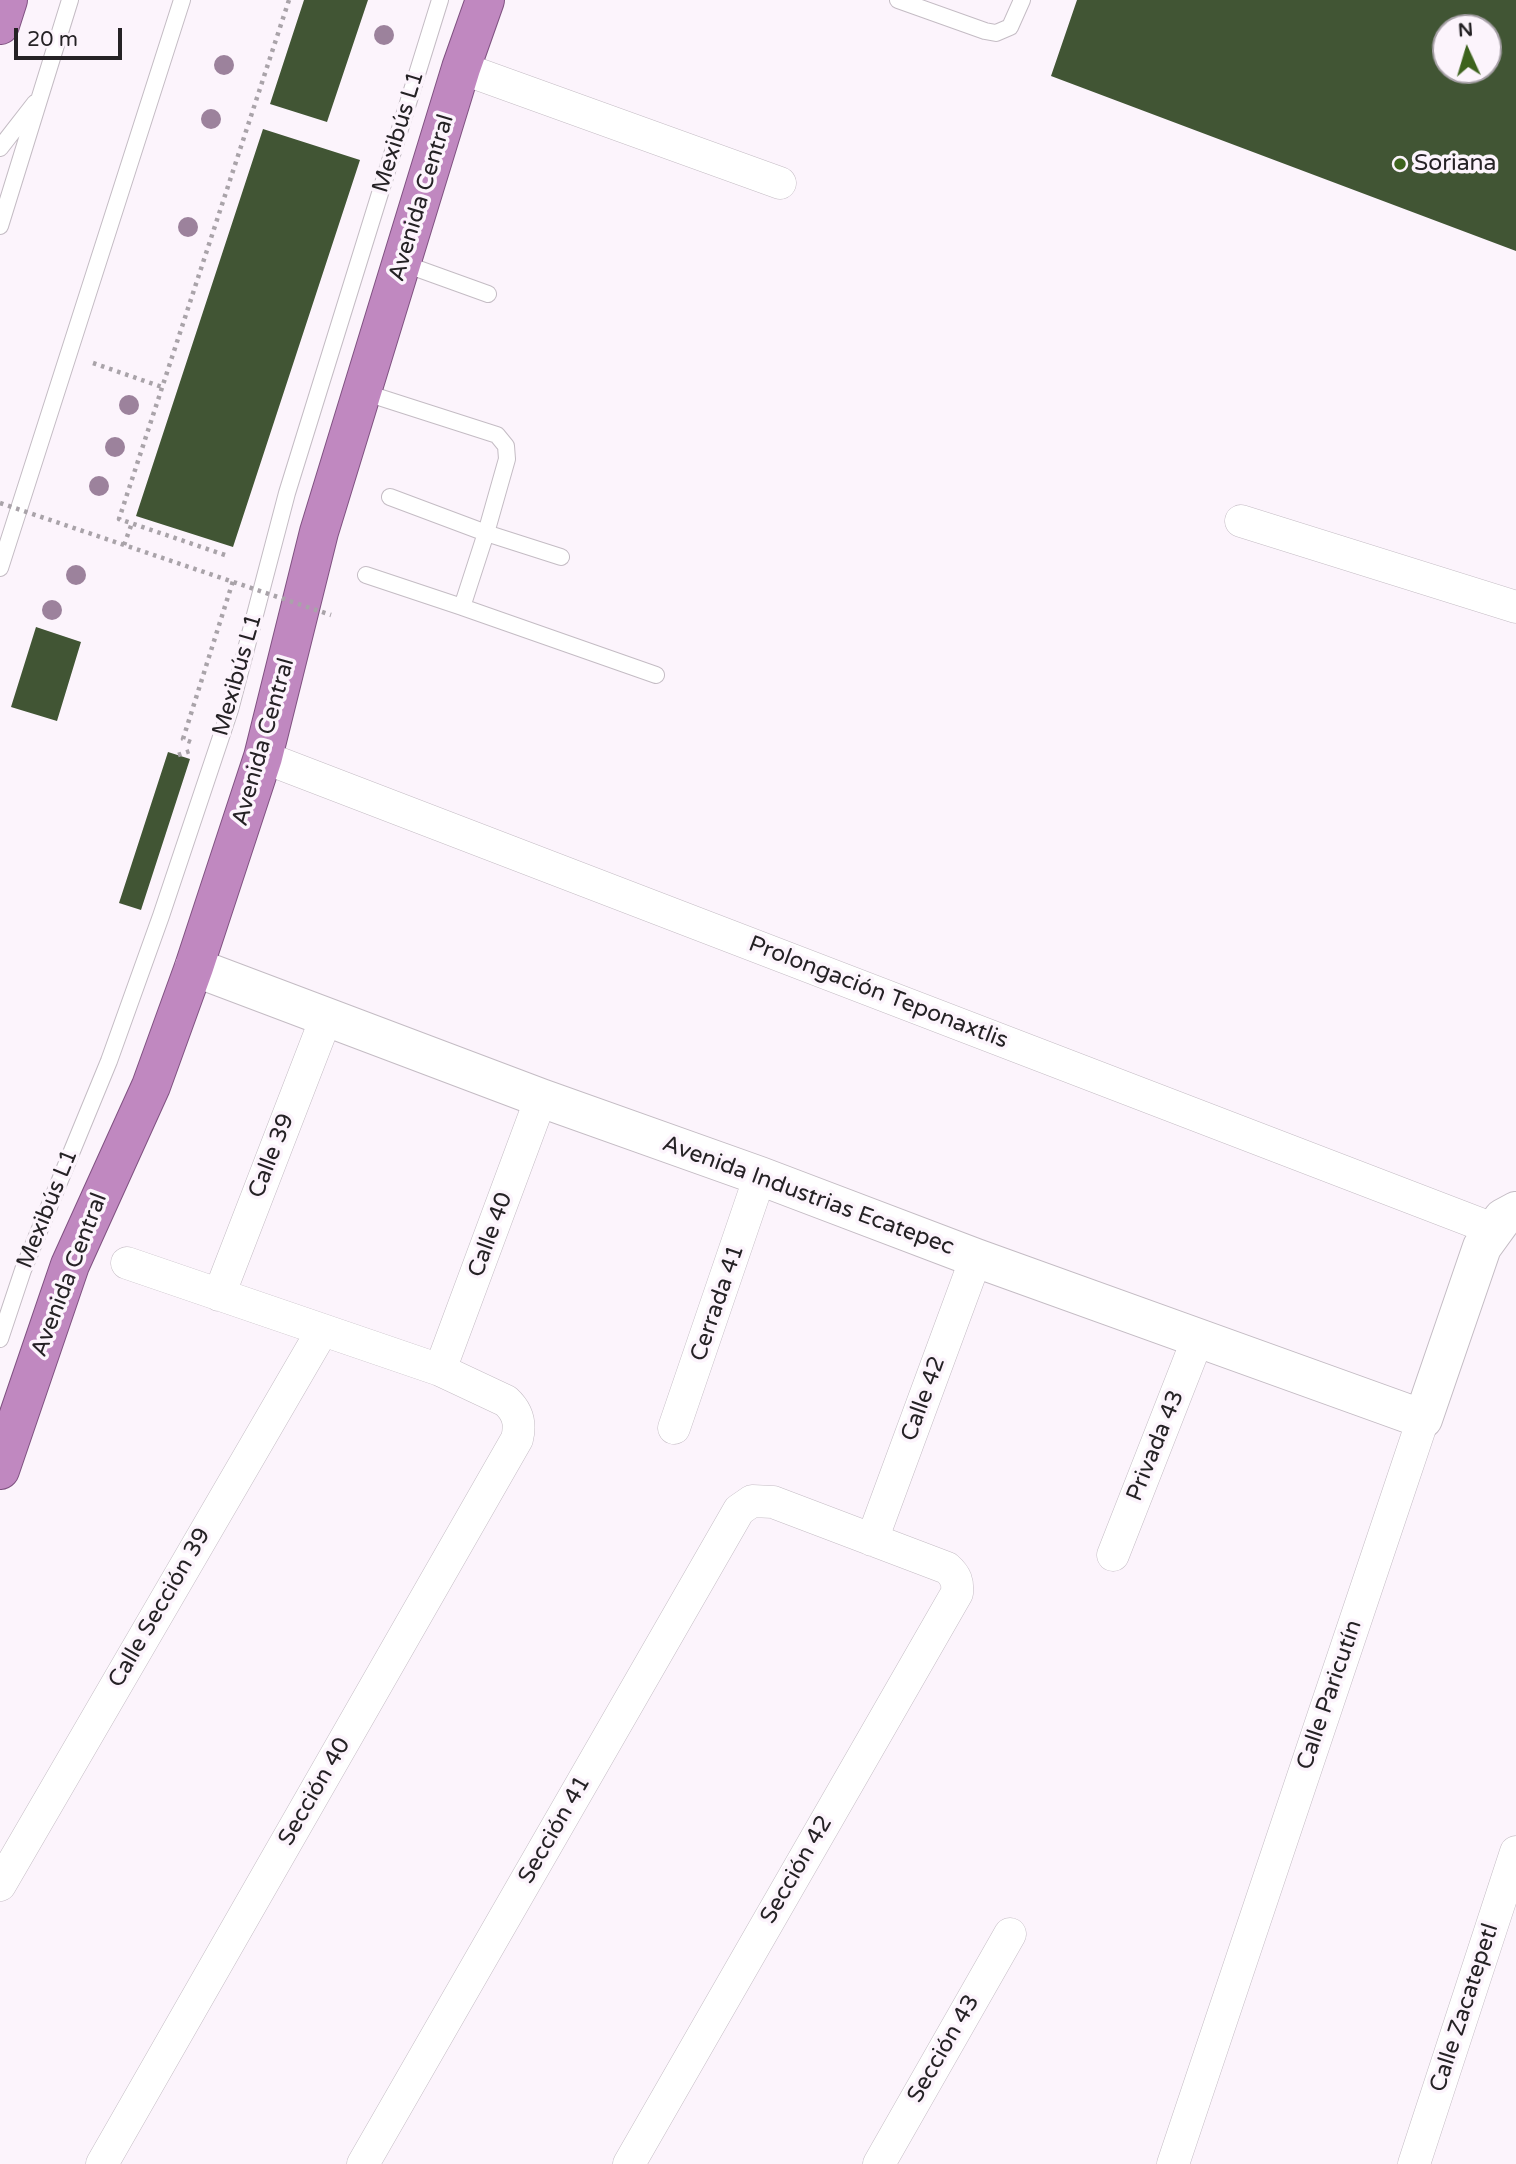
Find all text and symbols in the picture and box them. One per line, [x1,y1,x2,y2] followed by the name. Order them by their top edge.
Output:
[18,14,126,58] scale bar
[1432,14,1502,84] north arrow
[1457,19,1474,42] text: N
[27,27,78,52] text: 20 m
[367,68,431,196] street label: Mexibús L1
[383,111,461,285] street label: Avenida Central
[1414,150,1497,178] place label: Soriana
[1392,156,1408,172] marker: Soriana
[207,611,269,739] street label: Mexibús L1
[227,655,301,829] street label: Avenida Central
[744,931,1012,1055] street label: Prolongación Teponaxtlis
[243,1110,301,1202] street label: Calle 39
[658,1130,958,1262] street label: Avenida Industrias Ecatepec
[12,1145,84,1273] street label: Mexibús L1
[26,1189,114,1361] street label: Avenida Central
[463,1189,519,1281] street label: Calle 40
[685,1241,751,1365] street label: Cerrada 41
[896,1353,952,1445] street label: Calle 42
[1121,1387,1191,1505] street label: Privada 43
[103,1523,217,1693] street label: Calle Sección 39
[1291,1617,1369,1773] street label: Calle Paricutín
[273,1733,357,1851] street label: Sección 40
[513,1771,597,1889] street label: Sección 41
[755,1811,839,1929] street label: Sección 42
[1425,1920,1505,2096] street label: Calle Zacatepetl
[902,1990,986,2108] street label: Sección 43

